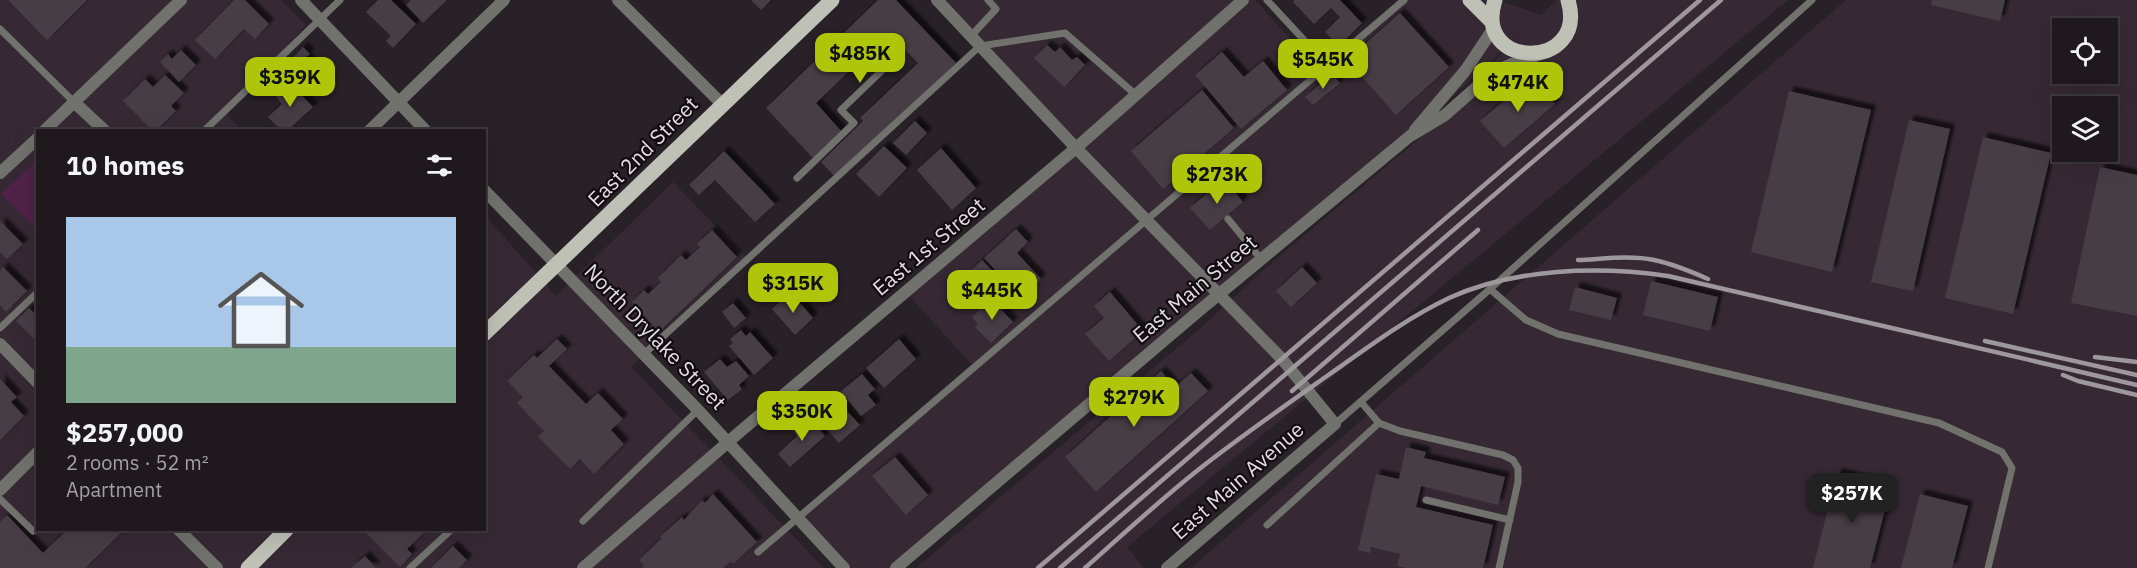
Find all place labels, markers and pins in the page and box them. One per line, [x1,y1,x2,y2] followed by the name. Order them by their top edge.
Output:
[818,33,902,84] pin: $485K
[1281,39,1365,90] pin: $545K
[248,57,332,108] pin: $359K
[1476,62,1560,113] pin: $474K
[1175,154,1259,205] pin: $273K
[751,263,835,314] pin: $315K
[950,270,1034,321] pin: $445K
[1092,377,1176,428] pin: $279K
[760,391,844,442] pin: $350K
[1810,473,1894,524] pin: $257K

